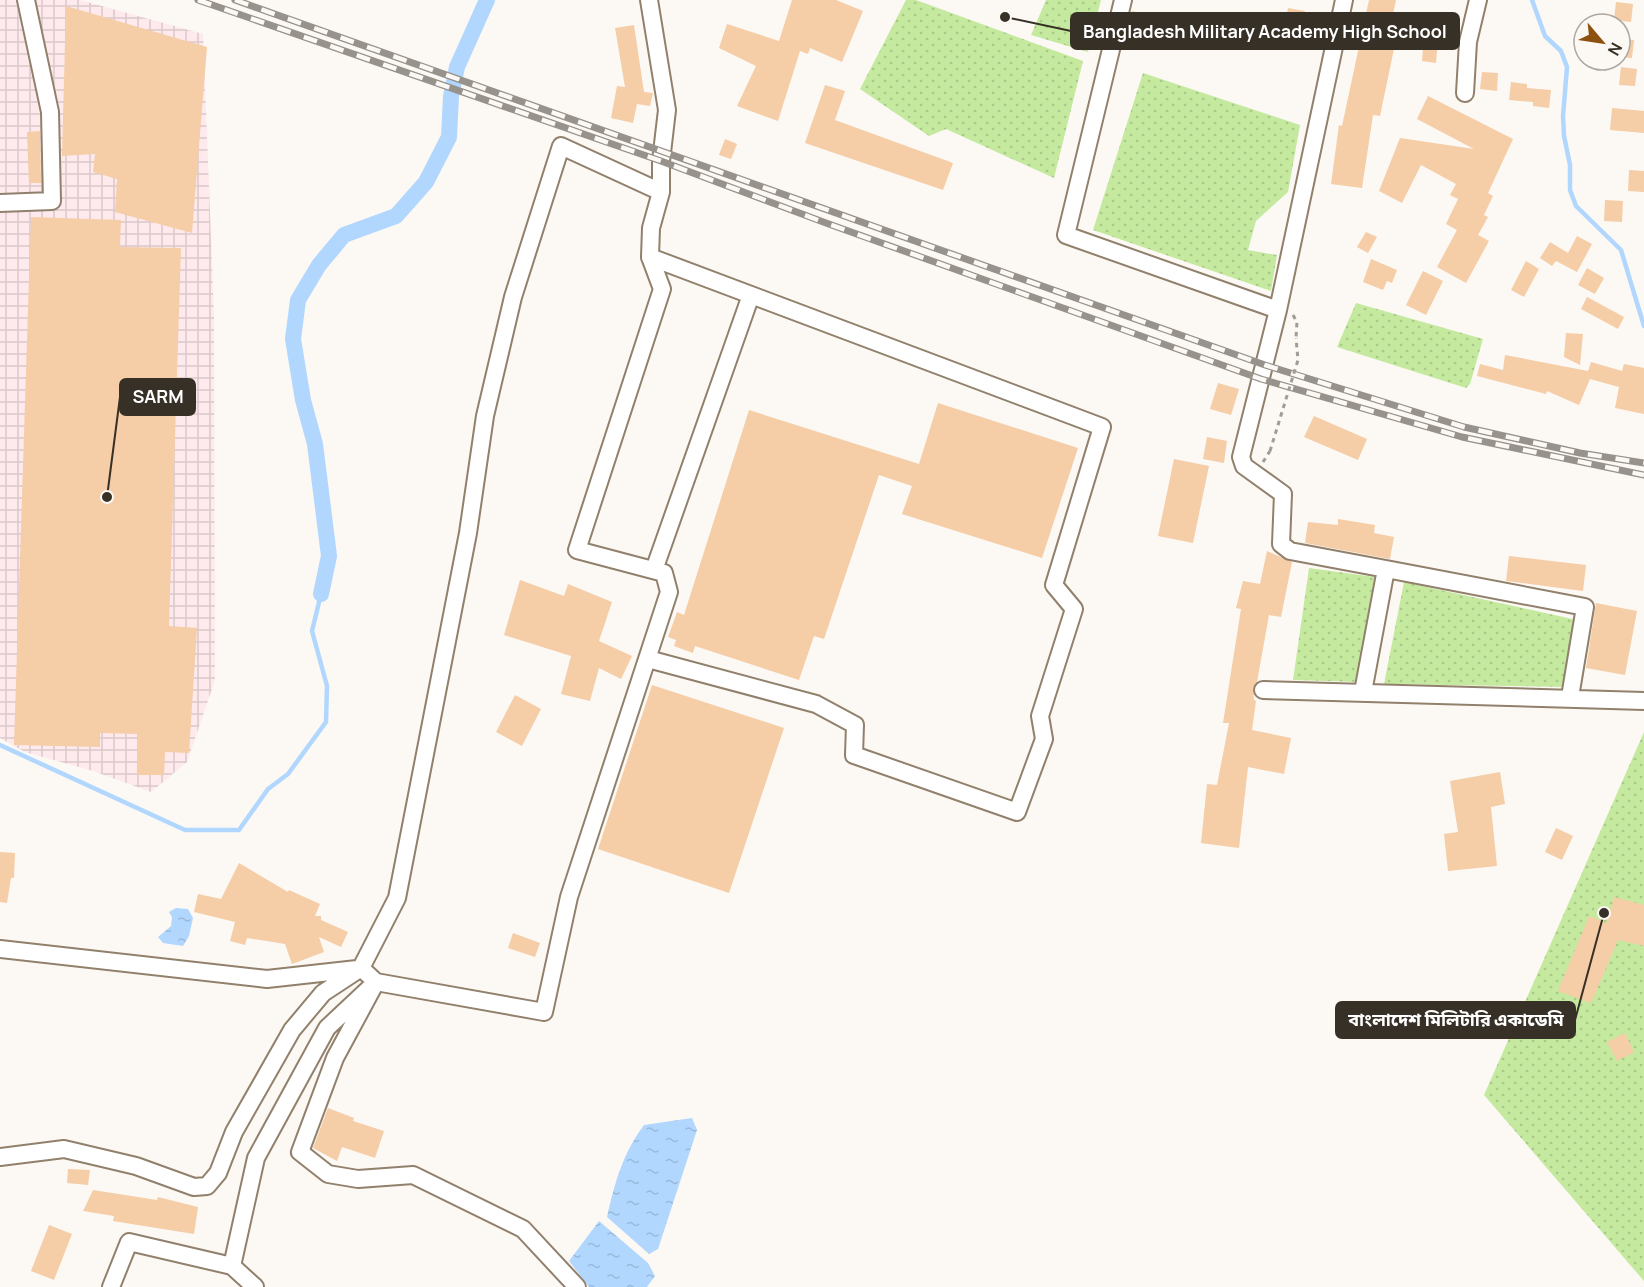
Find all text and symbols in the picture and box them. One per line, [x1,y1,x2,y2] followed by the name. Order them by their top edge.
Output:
[1572,12,1632,72] north arrow
[1071,13,1459,49] callout: Bangladesh Military Academy High School
[1083,19,1447,43] text: Bangladesh Military Academy High School
[1603,39,1628,60] text: N
[120,379,195,415] callout: SARM
[132,384,184,408] text: SARM
[1336,1002,1575,1038] callout: বাংলাদেশ মিলিটারি একাডেমি
[1347,1007,1565,1031] text: বাংলাদেশ মিলিটারি একাডেমি

